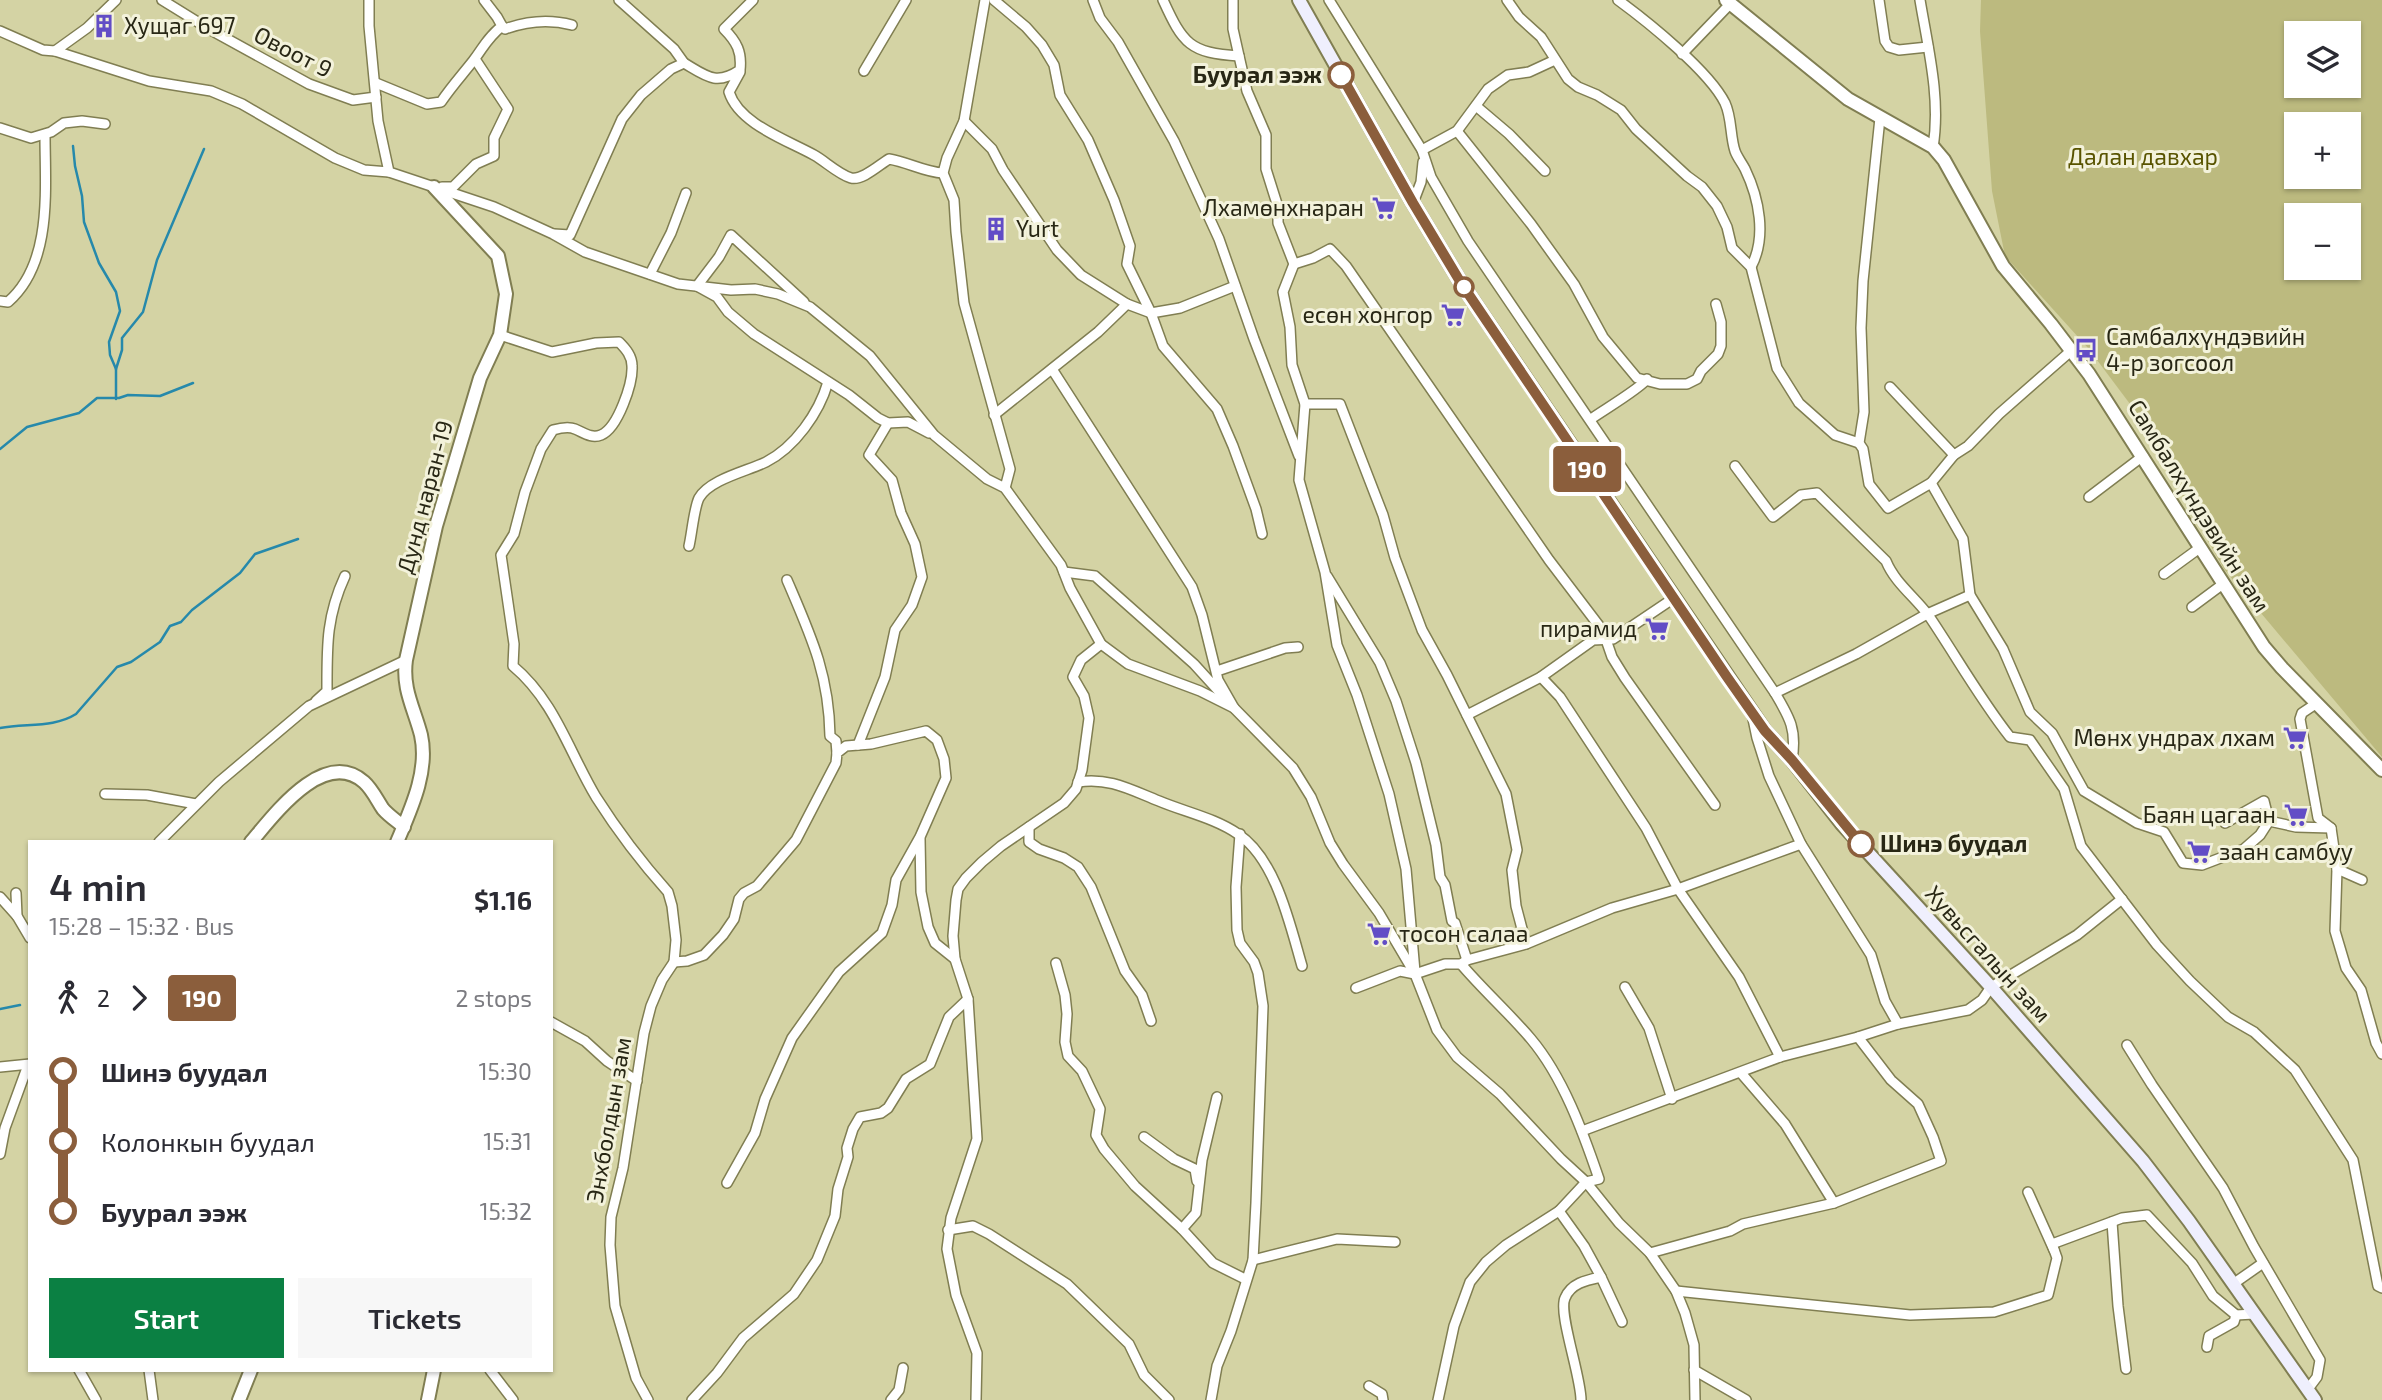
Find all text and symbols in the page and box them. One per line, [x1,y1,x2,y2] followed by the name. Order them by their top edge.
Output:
[124,11,236,40] place label: Хущаг 697
[90,12,118,40] building icon: Хущаг 697
[250,20,337,83] street label: Овоот 9
[2284,21,2361,280] map controls
[2284,21,2361,98] button: layers
[1193,60,1322,88] place label: Буурал ээж
[1328,62,1354,88] marker: Буурал ээж
[2284,112,2361,189] button: +
[2068,142,2218,170] park label: Далан давхар
[1203,193,1364,221] place label: Лхамөнхнаран
[1370,194,1398,222] supermarket icon: Лхамөнхнаран
[2284,203,2361,280] button: −
[1016,214,1059,242] place label: Yurt
[982,215,1010,243] building icon: Yurt
[1454,277,1474,297] unlabelled marker
[1302,300,1433,328] place label: есөн хонгор
[1439,301,1467,329] supermarket icon: есөн хонгор
[2106,322,2305,376] place label: Самбалхүндэвийн 4-р зогсоол
[2072,336,2100,364] bus stop icon: Самбалхүндэвийн 4-р зогсоол
[2123,394,2277,617] street label: Самбалхүндэвийн зам
[390,417,459,577] street label: Дунд наран-19
[1547,446,1627,492] line badge: 190
[1567,454,1607,483] text: 190
[1540,614,1637,642] place label: пирамид
[1643,615,1671,643] supermarket icon: пирамид
[2073,723,2275,752] place label: Мөнх ундрах лхам
[2281,724,2309,752] supermarket icon: Мөнх ундрах лхам
[2143,800,2276,828] place label: Баян цагаан
[2282,801,2310,829] supermarket icon: Баян цагаан
[1880,829,2027,857] place label: Шинэ буудал
[1848,831,1874,857] marker: Шинэ буудал
[2219,837,2353,866] place label: заан самбуу
[2185,838,2213,866] supermarket icon: заан самбуу
[49,863,147,909] text: 4 min
[1919,879,2058,1028] street label: Хувьсгалын зам
[474,884,532,915] text: $1.16
[49,912,234,940] text: 15:28 – 15:32 · Bus
[1399,919,1528,947] place label: тосон салаа
[1365,920,1393,948] supermarket icon: тосон салаа
[49,979,87,1017] icon: walk
[120,979,158,1017] icon: forward
[182,983,222,1012] text: 190
[97,984,110,1012] text: 2
[455,984,532,1012] text: 2 stops
[580,1035,636,1205] street label: Энхболдын зам
[101,1056,268,1087] text: Шинэ буудал
[478,1057,532,1085] text: 15:30
[101,1126,315,1157] text: Колонкын буудал
[483,1127,532,1155] text: 15:31
[101,1196,247,1227] text: Буурал ээж
[479,1197,532,1225] text: 15:32
[49,1278,284,1358] button: Start
[298,1278,532,1358] button: Tickets

